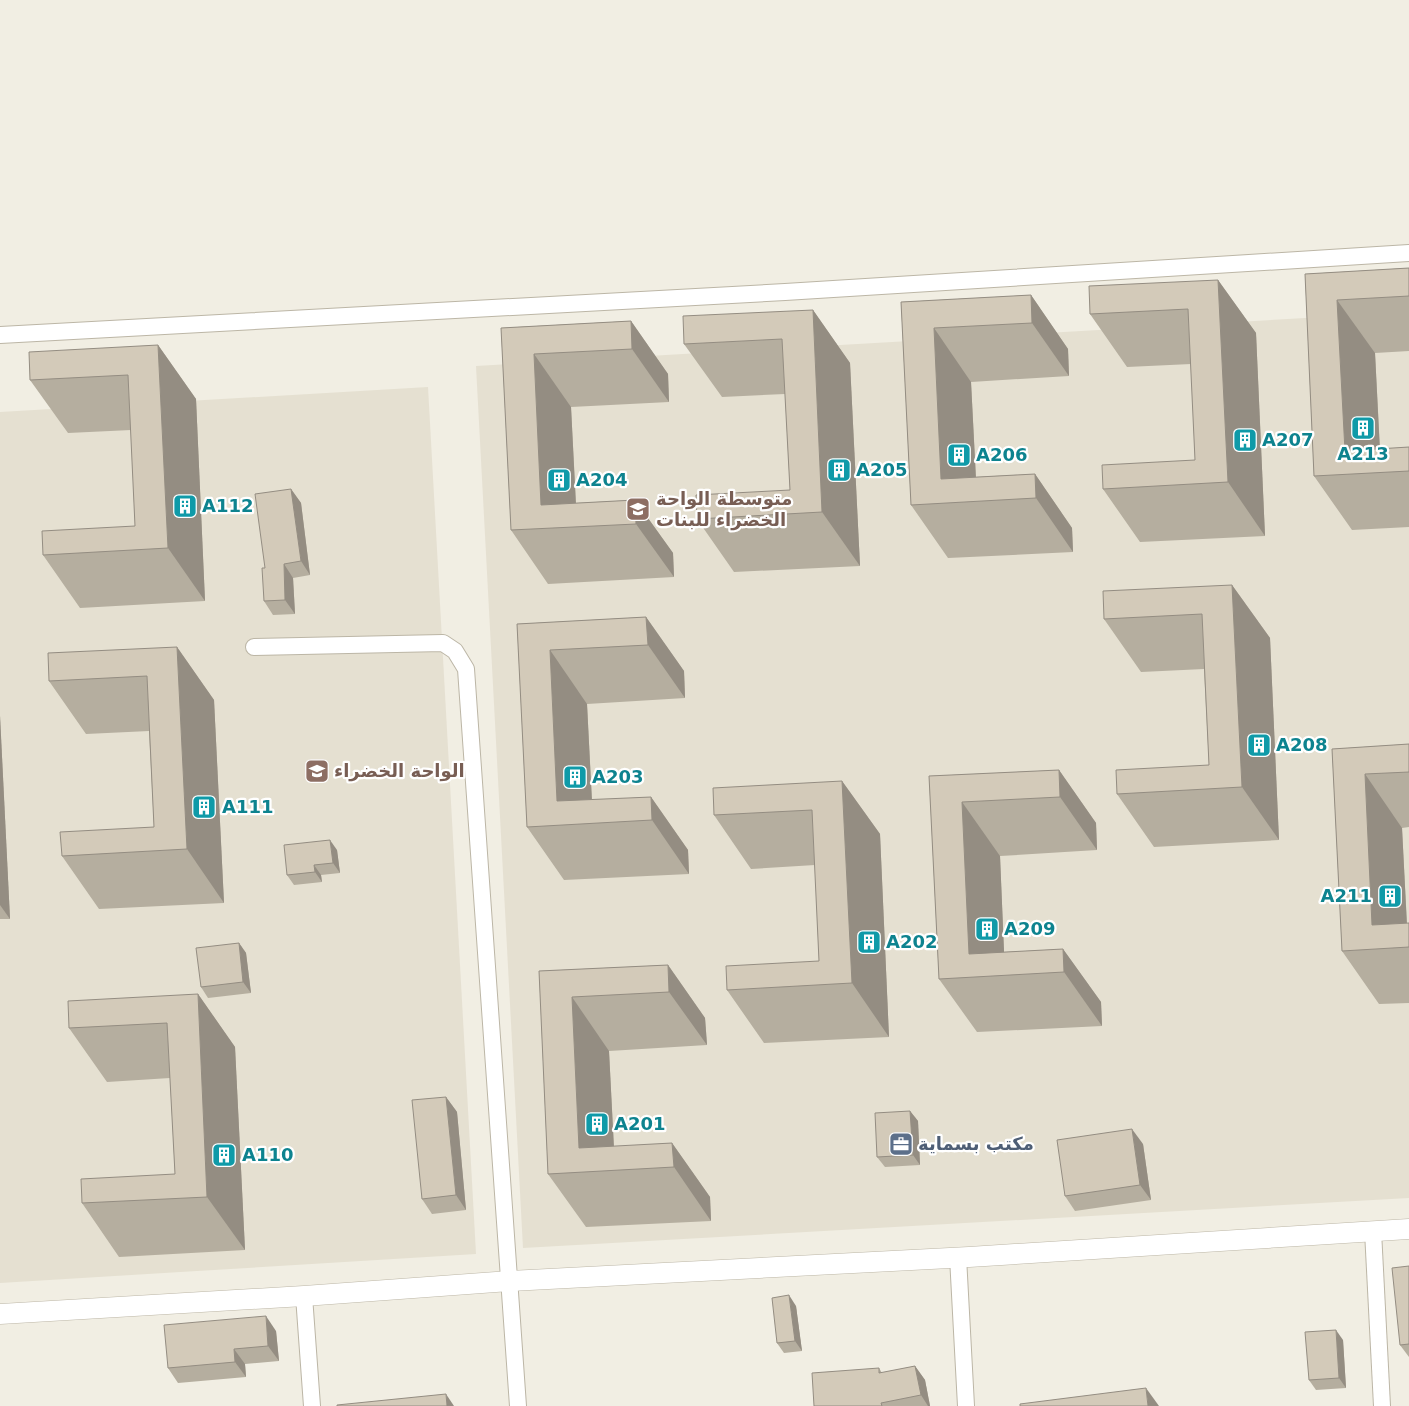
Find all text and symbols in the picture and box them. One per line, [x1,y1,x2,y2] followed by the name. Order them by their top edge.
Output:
[1350,415,1376,441] building icon: A213
[1232,427,1258,453] building icon: A207
[1262,429,1314,450] place label: A207
[946,442,972,468] building icon: A206
[1337,443,1389,464] place label: A213
[976,444,1028,465] place label: A206
[826,457,852,483] building icon: A205
[856,459,908,480] place label: A205
[546,467,572,493] building icon: A204
[576,469,628,490] place label: A204
[656,488,792,531] place label: متوسطة الواحة الخضراء للبنات
[172,493,198,519] building icon: A112
[202,495,254,516] place label: A112
[625,496,651,522] school or university icon: متوسطة الواحة الخضراء للبنات
[1246,732,1272,758] building icon: A208
[1276,734,1328,755] place label: A208
[304,758,330,784] school or university icon: الواحة الخضراء
[334,760,465,782] place label: الواحة الخضراء
[562,764,588,790] building icon: A203
[592,766,644,787] place label: A203
[191,794,217,820] building icon: A111
[222,796,274,817] place label: A111
[1377,883,1403,909] building icon: A211
[1320,885,1372,906] place label: A211
[974,916,1000,942] building icon: A209
[1004,918,1056,939] place label: A209
[856,929,882,955] building icon: A202
[886,931,938,952] place label: A202
[584,1111,610,1137] building icon: A201
[614,1113,666,1134] place label: A201
[888,1131,914,1157] office icon: مكتب بسماية
[918,1133,1034,1154] place label: مكتب بسماية
[211,1142,237,1168] building icon: A110
[242,1144,294,1165] place label: A110

